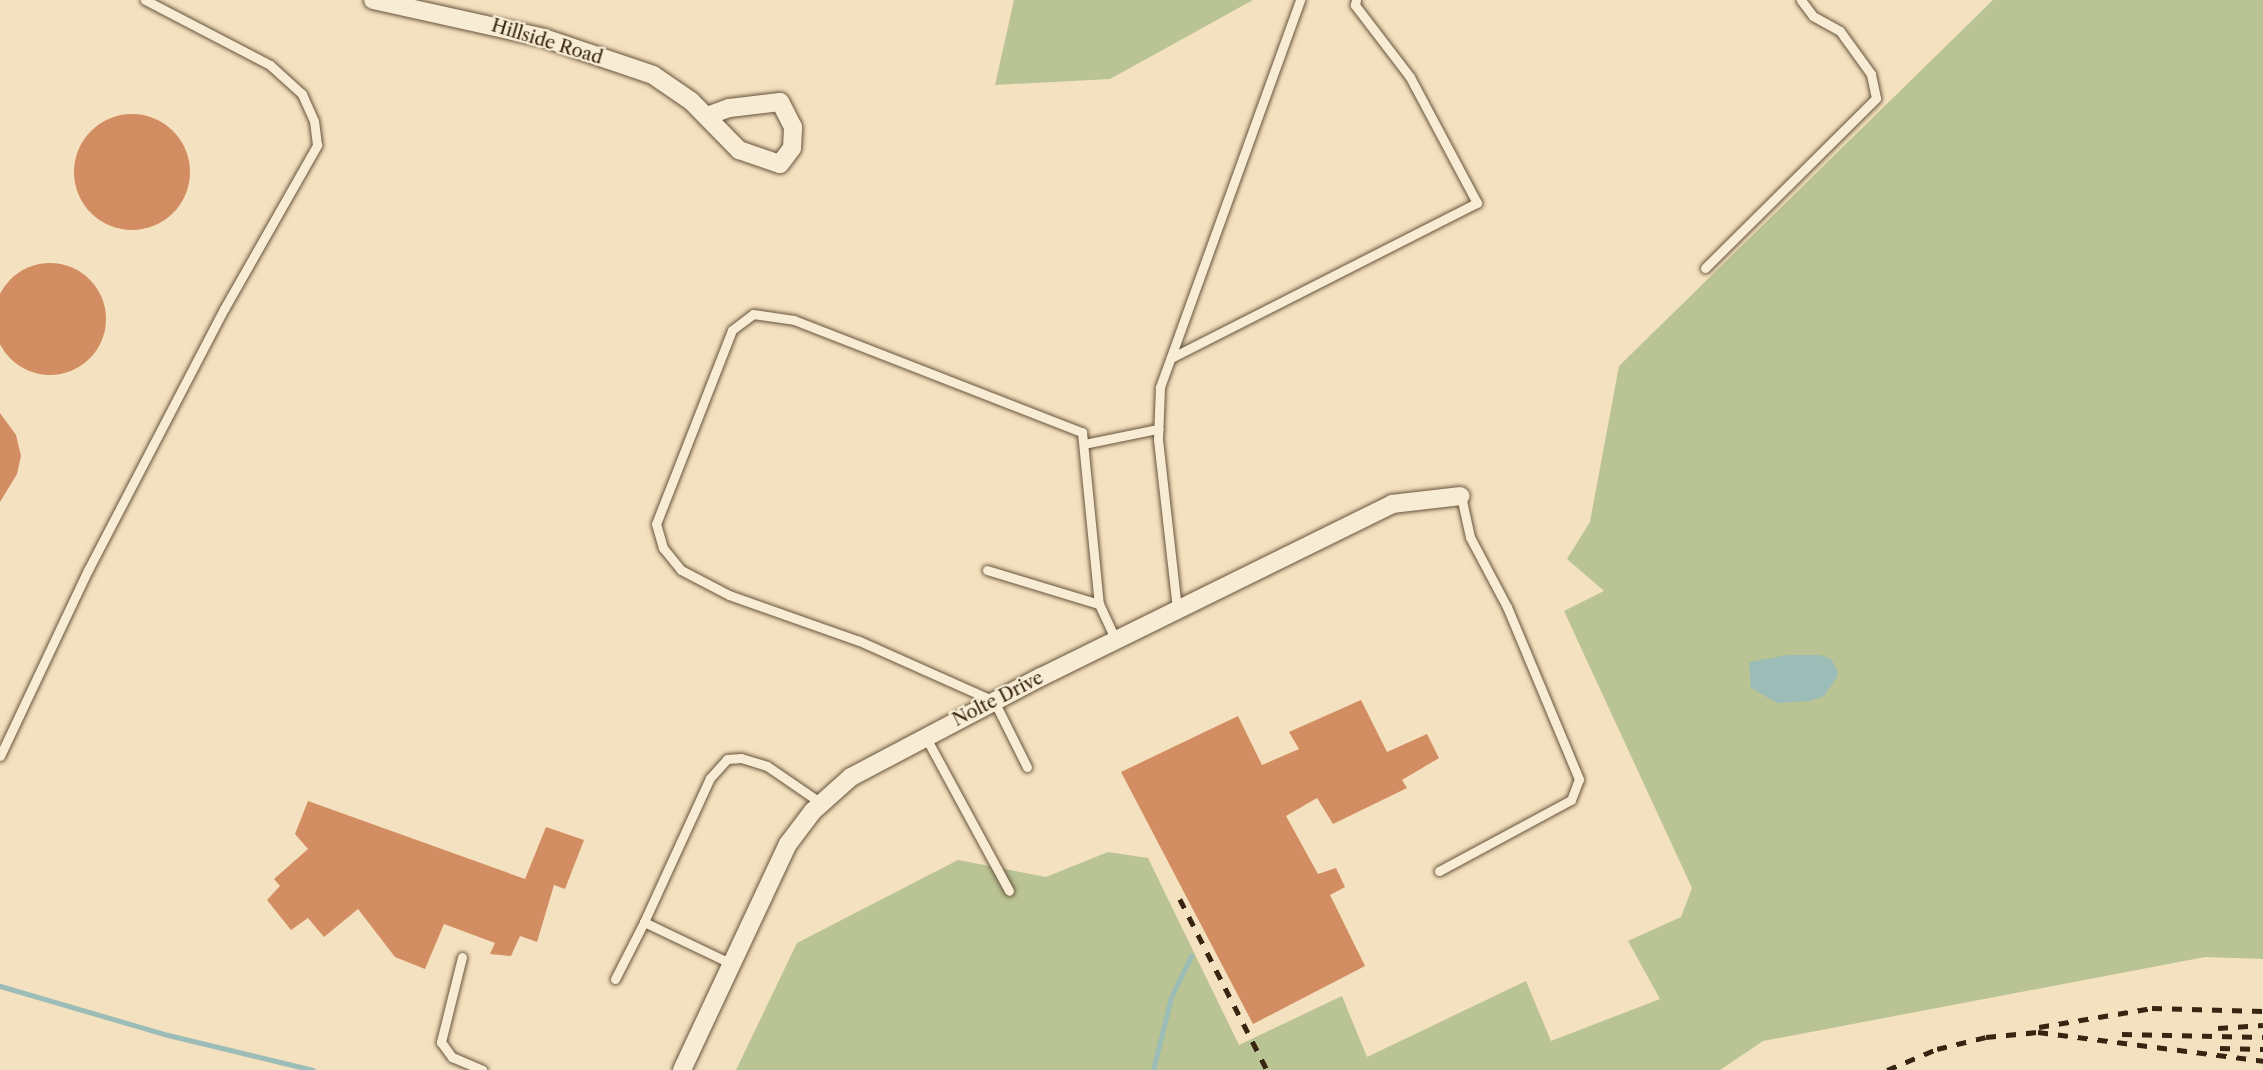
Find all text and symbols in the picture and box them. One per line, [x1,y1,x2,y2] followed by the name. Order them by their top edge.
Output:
[489,15,605,69] street label: Hillside Road
[949,667,1047,731] street label: Nolte Drive

